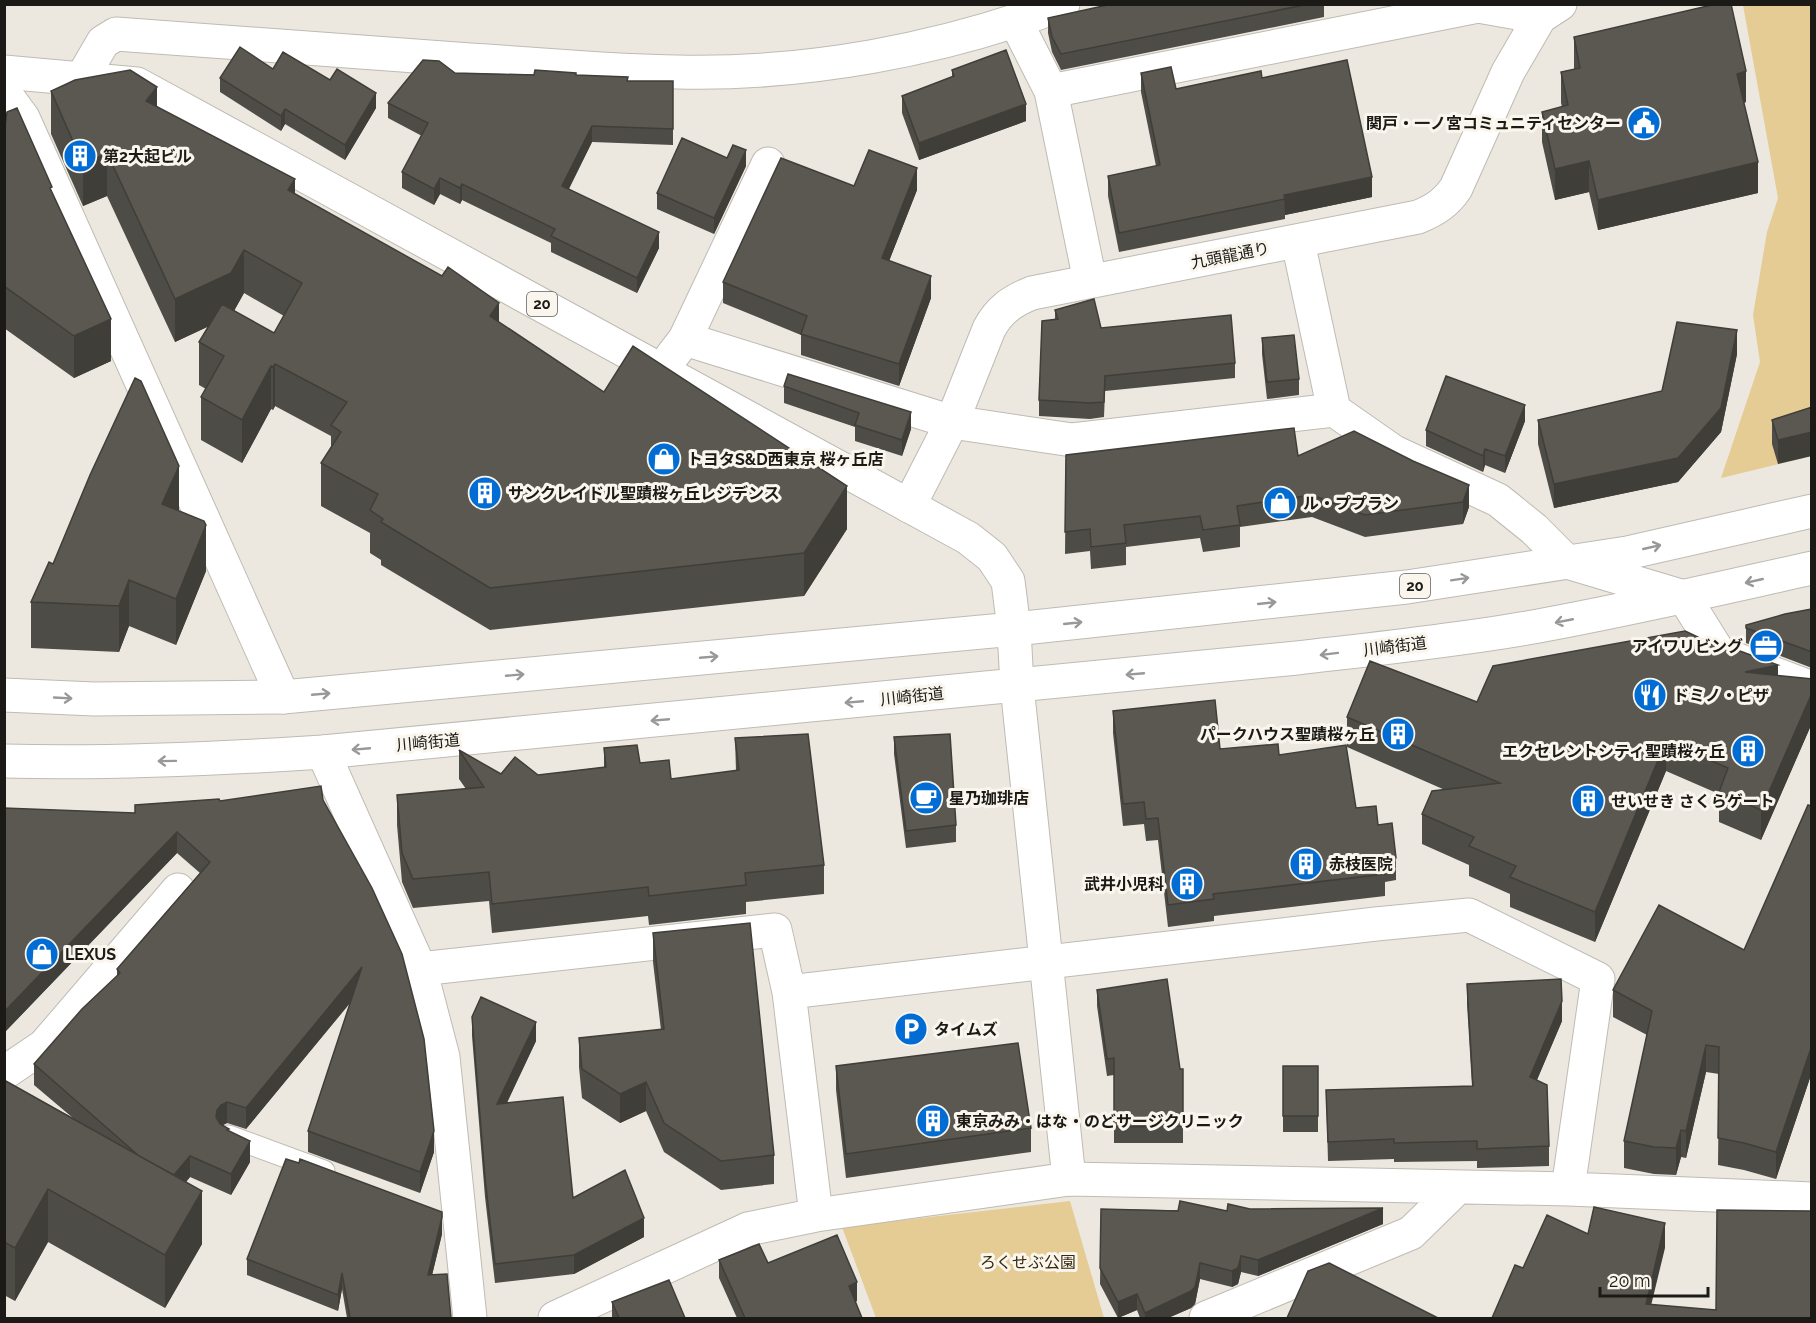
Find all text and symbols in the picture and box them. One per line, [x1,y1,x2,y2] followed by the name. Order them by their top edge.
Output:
[1626,105,1662,141] public building icon: 関戸・一ノ宮コミュニティセンター
[1366,114,1621,133] place label: 関戸・一ノ宮コミュニティセンター
[62,138,98,174] building icon: 第2大起ビル
[103,147,192,166] place label: 第2大起ビル
[1189,239,1271,272] street label: 九頭龍通り
[527,292,557,316] road number: 20
[646,441,682,477] shop icon: トヨタS&D西東京 桜ヶ丘店
[687,450,884,469] place label: トヨタS&D西東京 桜ヶ丘店
[467,475,503,511] building icon: サンクレイドル聖蹟桜ヶ丘レジデンス
[508,484,780,503] place label: サンクレイドル聖蹟桜ヶ丘レジデンス
[1262,485,1298,521] shop icon: ル・ププラン
[1303,494,1399,513] place label: ル・ププラン
[1642,541,1662,552] one-way arrow
[1450,573,1469,584] one-way arrow
[1400,574,1430,598] road number: 20
[1745,575,1764,587] one-way arrow
[1256,597,1276,608] one-way arrow
[1554,616,1574,627] one-way arrow
[1062,617,1082,628] one-way arrow
[1748,628,1784,664] office icon: アイワリビング
[1362,633,1428,660] street label: 川崎街道
[1632,637,1743,656] place label: アイワリビング
[1320,649,1340,660] one-way arrow
[698,651,718,662] one-way arrow
[504,669,524,680] one-way arrow
[1126,669,1146,680] one-way arrow
[1632,677,1668,713] restaurant icon: ドミノ・ピザ
[879,684,945,709] street label: 川崎街道
[1673,686,1769,705] place label: ドミノ・ピザ
[310,688,330,699] one-way arrow
[52,692,72,703] one-way arrow
[845,697,864,708] one-way arrow
[650,715,670,726] one-way arrow
[1380,716,1416,752] building icon: パークハウス聖蹟桜ヶ丘
[1200,725,1375,744] place label: パークハウス聖蹟桜ヶ丘
[395,730,461,755] street label: 川崎街道
[1730,733,1766,769] building icon: エクセレントシティ聖蹟桜ヶ丘
[1502,742,1725,761] place label: エクセレントシティ聖蹟桜ヶ丘
[352,744,372,755] one-way arrow
[157,755,177,767] one-way arrow
[908,780,944,816] cafe icon: 星乃珈琲店
[1570,783,1606,819] building icon: せいせき さくらゲート
[949,789,1029,808] place label: 星乃珈琲店
[1611,792,1775,811] place label: せいせき さくらゲート
[1288,846,1324,882] building icon: 赤枝医院
[1329,855,1393,874] place label: 赤枝医院
[1169,866,1205,902] building icon: 武井小児科
[1084,875,1164,894] place label: 武井小児科
[24,936,60,972] shop icon: LEXUS
[65,945,116,964] place label: LEXUS
[893,1011,929,1047] parking icon: タイムズ
[934,1020,998,1039] place label: タイムズ
[915,1103,951,1139] building icon: 東京みみ・はな・のどサージクリニック
[956,1112,1244,1131] place label: 東京みみ・はな・のどサージクリニック
[980,1253,1076,1272] park label: ろくせぶ公園
[1600,1260,1708,1298] scale bar
[1609,1270,1651,1291] text: 20 m

